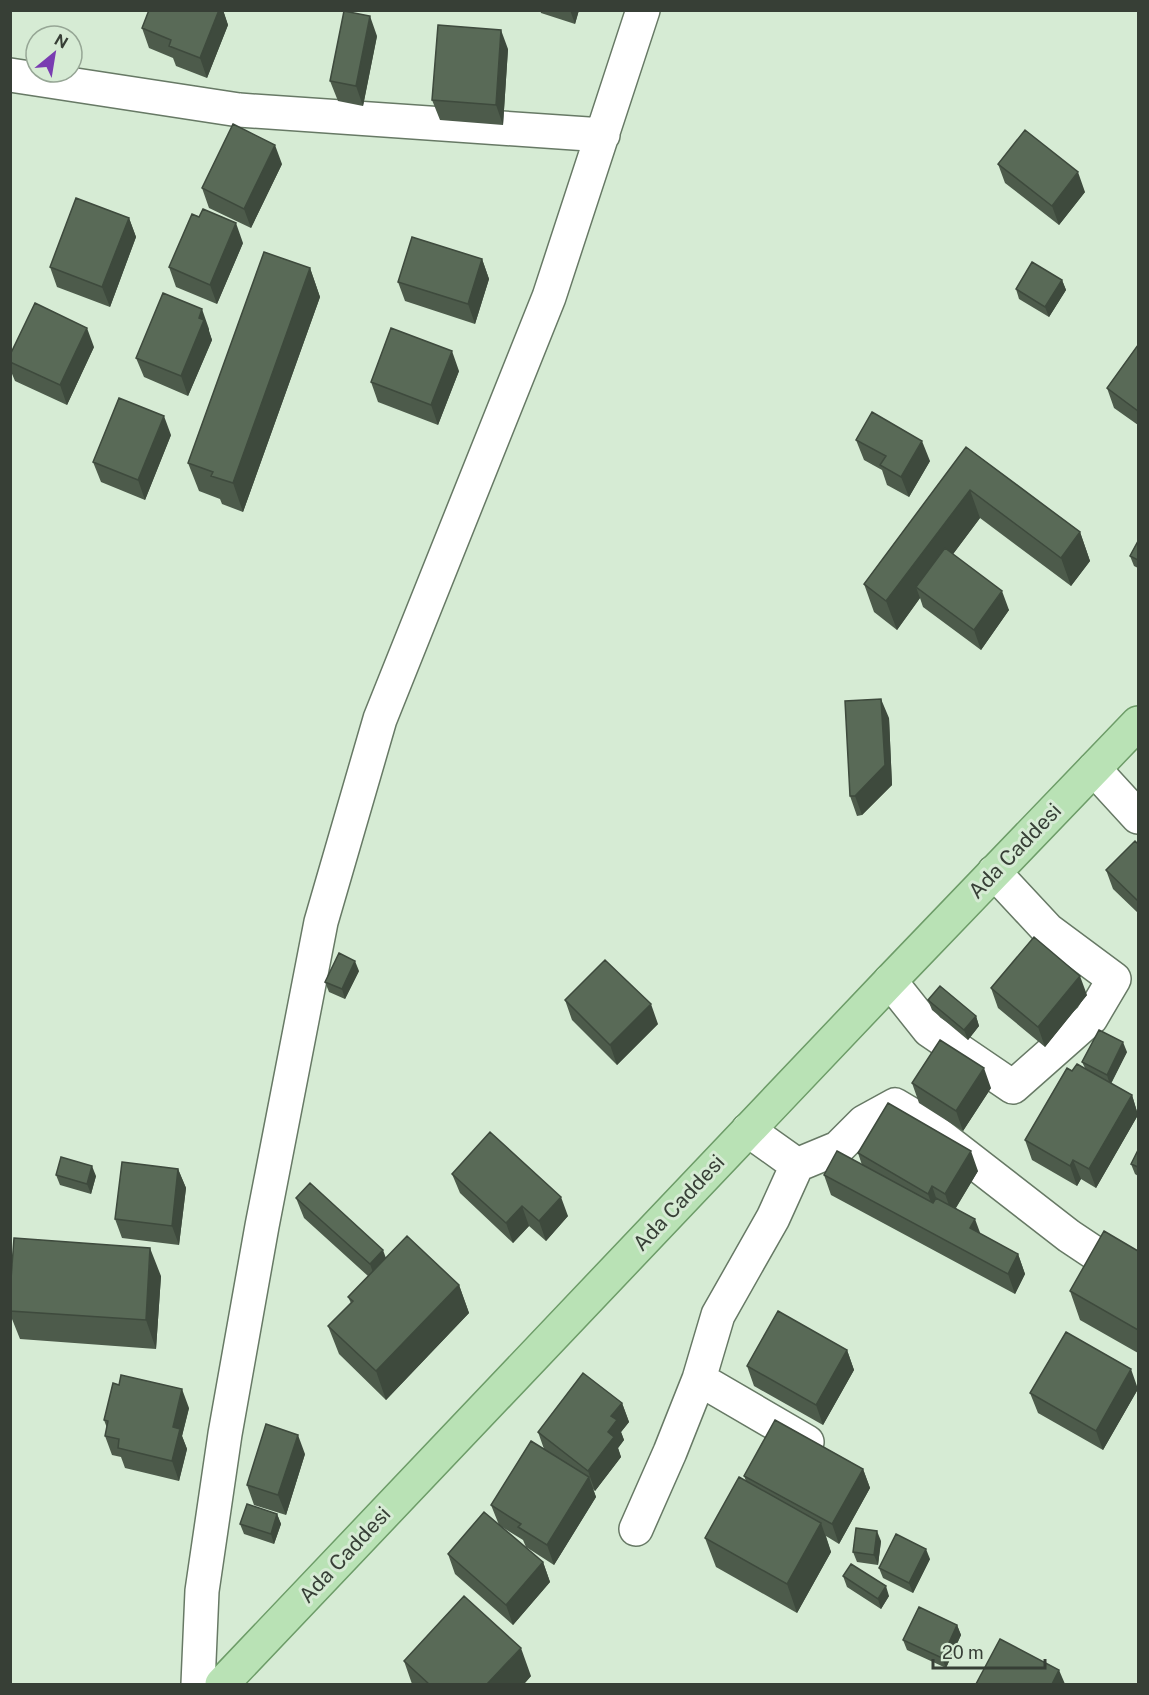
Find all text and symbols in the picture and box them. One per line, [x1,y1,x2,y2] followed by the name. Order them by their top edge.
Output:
[24,24,84,84] north arrow
[51,30,71,53] text: N
[963,798,1066,903] street label: Ada Caddesi
[628,1149,730,1256] street label: Ada Caddesi
[294,1501,396,1608] street label: Ada Caddesi
[933,1632,1046,1670] scale bar
[942,1642,984,1663] text: 20 m

